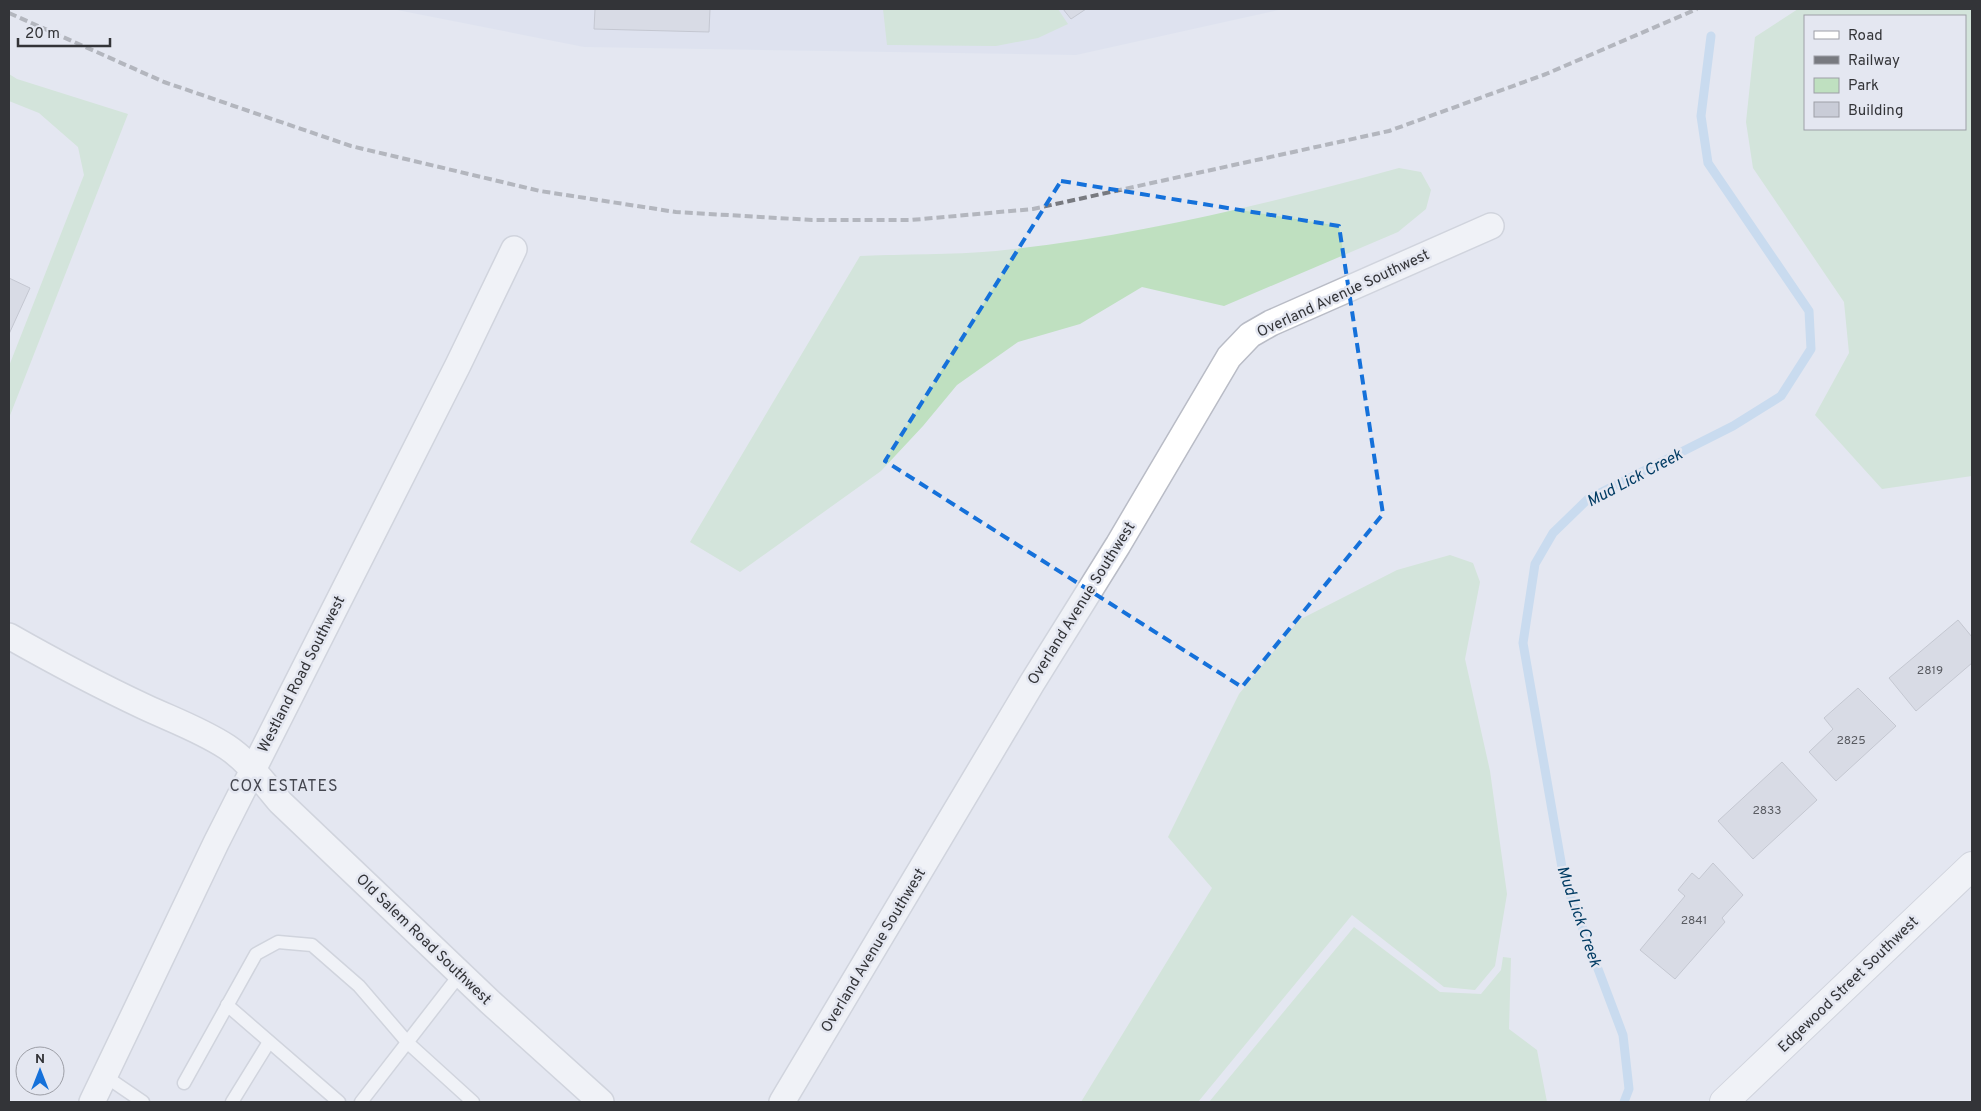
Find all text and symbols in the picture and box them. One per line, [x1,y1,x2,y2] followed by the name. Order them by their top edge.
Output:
[18,15,110,47] scale bar
[1804,15,1966,130] legend
[25,25,60,44] text: 20 m
[1848,27,1883,46] text: Road
[1848,52,1900,71] text: Railway
[1848,77,1879,96] text: Park
[1848,102,1903,121] text: Building
[1254,246,1433,343] street label: Overland Avenue Southwest
[1584,445,1687,512] water label: Mud Lick Creek
[1024,519,1140,689] street label: Overland Avenue Southwest
[254,593,350,756] street label: Westland Road Southwest
[1917,663,1943,679] house number: 2819
[1836,733,1866,749] house number: 2825
[229,777,339,797] district label: COX ESTATES
[1752,803,1782,819] house number: 2833
[1551,863,1605,971] water label: Mud Lick Creek
[818,865,931,1036] street label: Overland Avenue Southwest
[351,871,495,1010] street label: Old Salem Road Southwest
[1681,913,1707,929] house number: 2841
[1775,913,1923,1057] street label: Edgewood Street Southwest
[15,1046,65,1096] north arrow
[35,1051,45,1068] text: N

